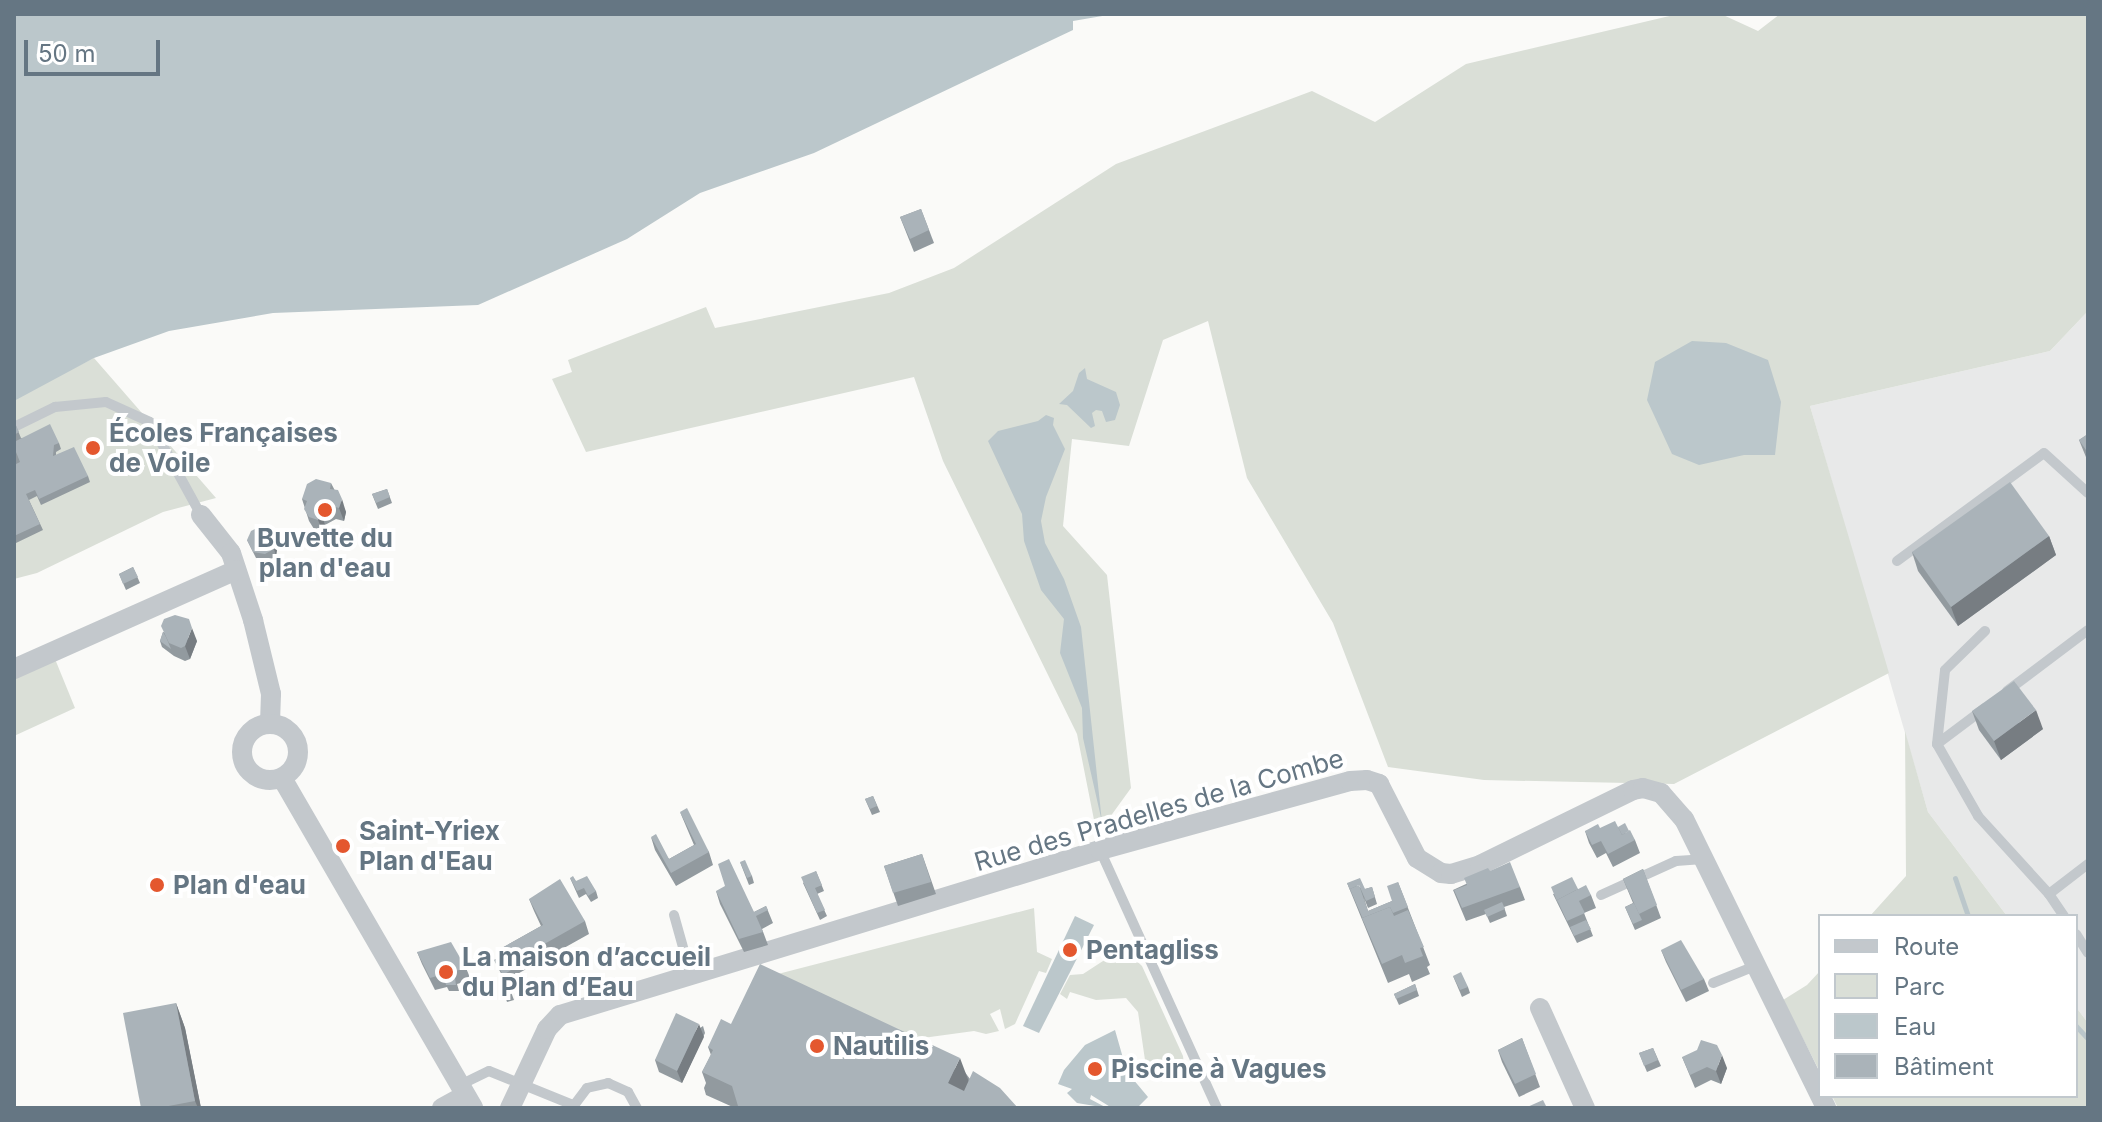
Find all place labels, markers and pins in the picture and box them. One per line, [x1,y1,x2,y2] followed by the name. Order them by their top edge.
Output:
[109,417,338,478] place label: Écoles Françaises de Voile
[84,439,102,457] marker: Écoles Françaises de Voile
[316,501,334,519] marker: Buvette du plan d'eau
[257,522,393,584] place label: Buvette du plan d'eau
[359,815,500,876] place label: Saint-Yriex Plan d'Eau
[334,837,352,855] marker: Saint-Yriex Plan d'Eau
[173,869,306,901] place label: Plan d'eau
[148,876,166,894] marker: Plan d'eau
[1086,934,1219,966] place label: Pentagliss
[462,941,711,1002] place label: La maison d’accueil du Plan d’Eau
[1061,941,1079,959] marker: Pentagliss
[437,963,455,981] marker: La maison d’accueil du Plan d’Eau
[833,1030,929,1062] place label: Nautilis
[808,1037,826,1055] marker: Nautilis
[1111,1053,1327,1085] place label: Piscine à Vagues
[1086,1060,1104,1078] marker: Piscine à Vagues

